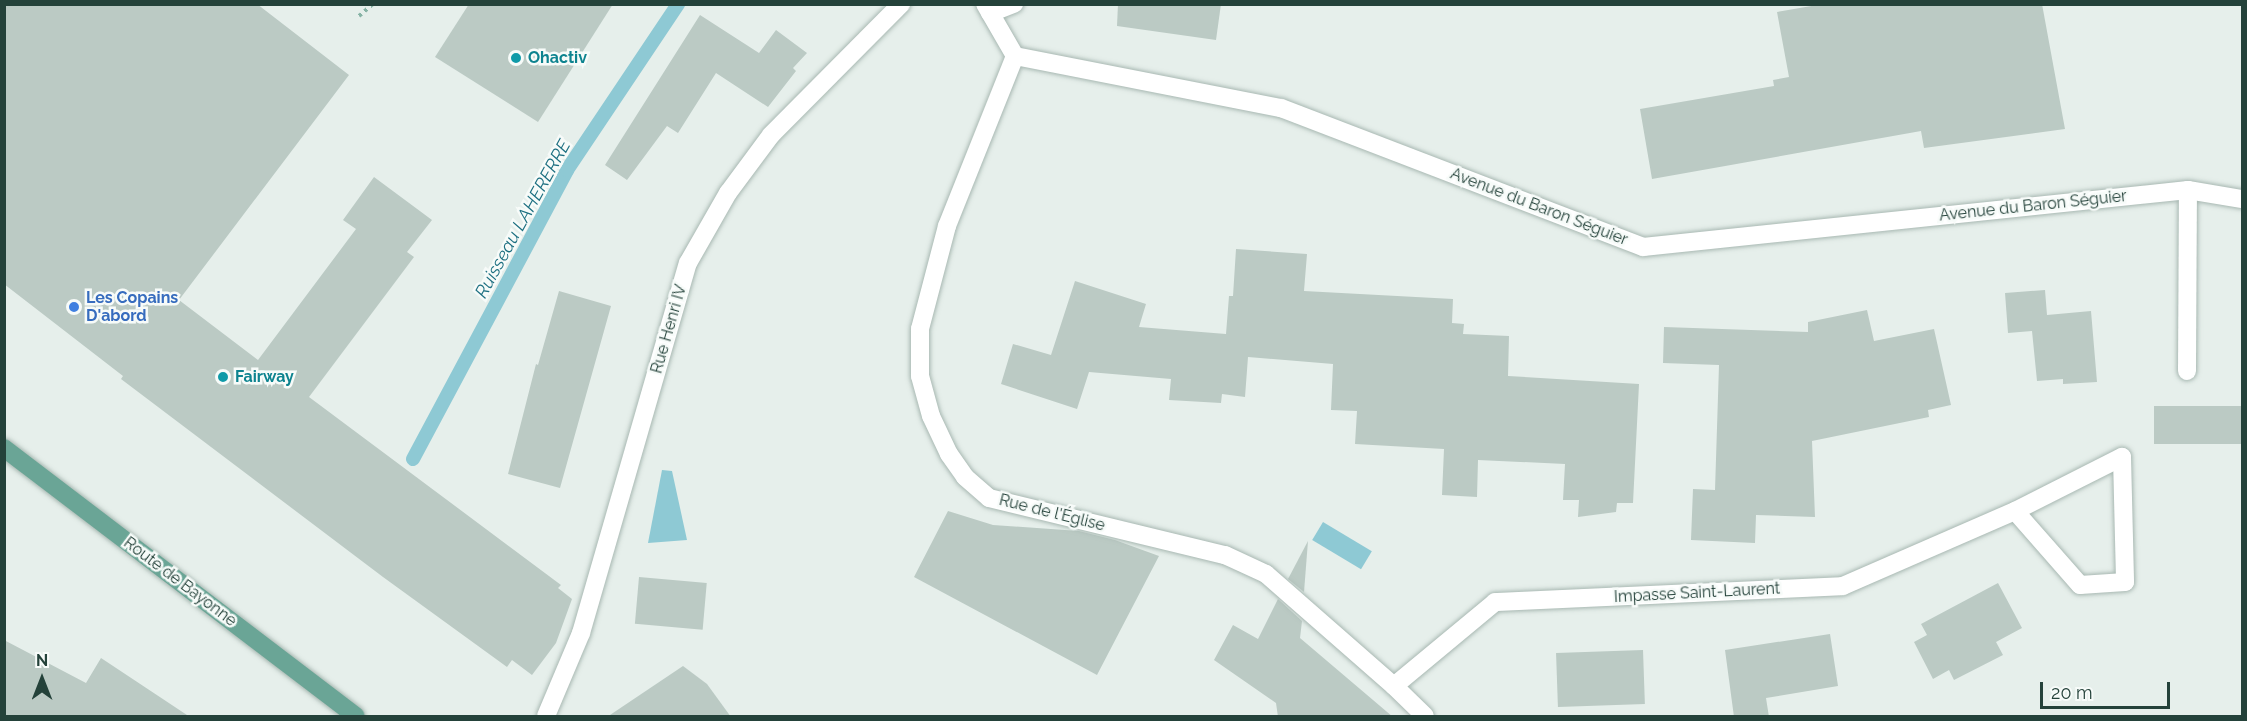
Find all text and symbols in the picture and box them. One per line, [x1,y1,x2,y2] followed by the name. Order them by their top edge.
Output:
[528,48,587,68] place label: Ohactiv
[509,51,523,65] marker: Ohactiv
[471,136,575,302] water label: Ruisseau LAHERERRE
[1448,164,1630,250] street label: Avenue du Baron Séguier
[1938,187,2128,225] street label: Avenue du Baron Séguier
[647,282,691,376] street label: Rue Henri IV
[86,288,178,326] place label: Les Copains D'abord
[67,300,81,314] marker: Les Copains D'abord
[235,367,294,387] place label: Fairway
[216,370,230,384] marker: Fairway
[997,491,1107,535] street label: Rue de l'Église
[120,533,240,631] street label: Route de Bayonne
[1613,579,1781,607] street label: Impasse Saint-Laurent
[12,649,72,709] north arrow
[36,651,48,670] text: N
[2043,670,2174,708] scale bar
[2051,682,2093,703] text: 20 m

